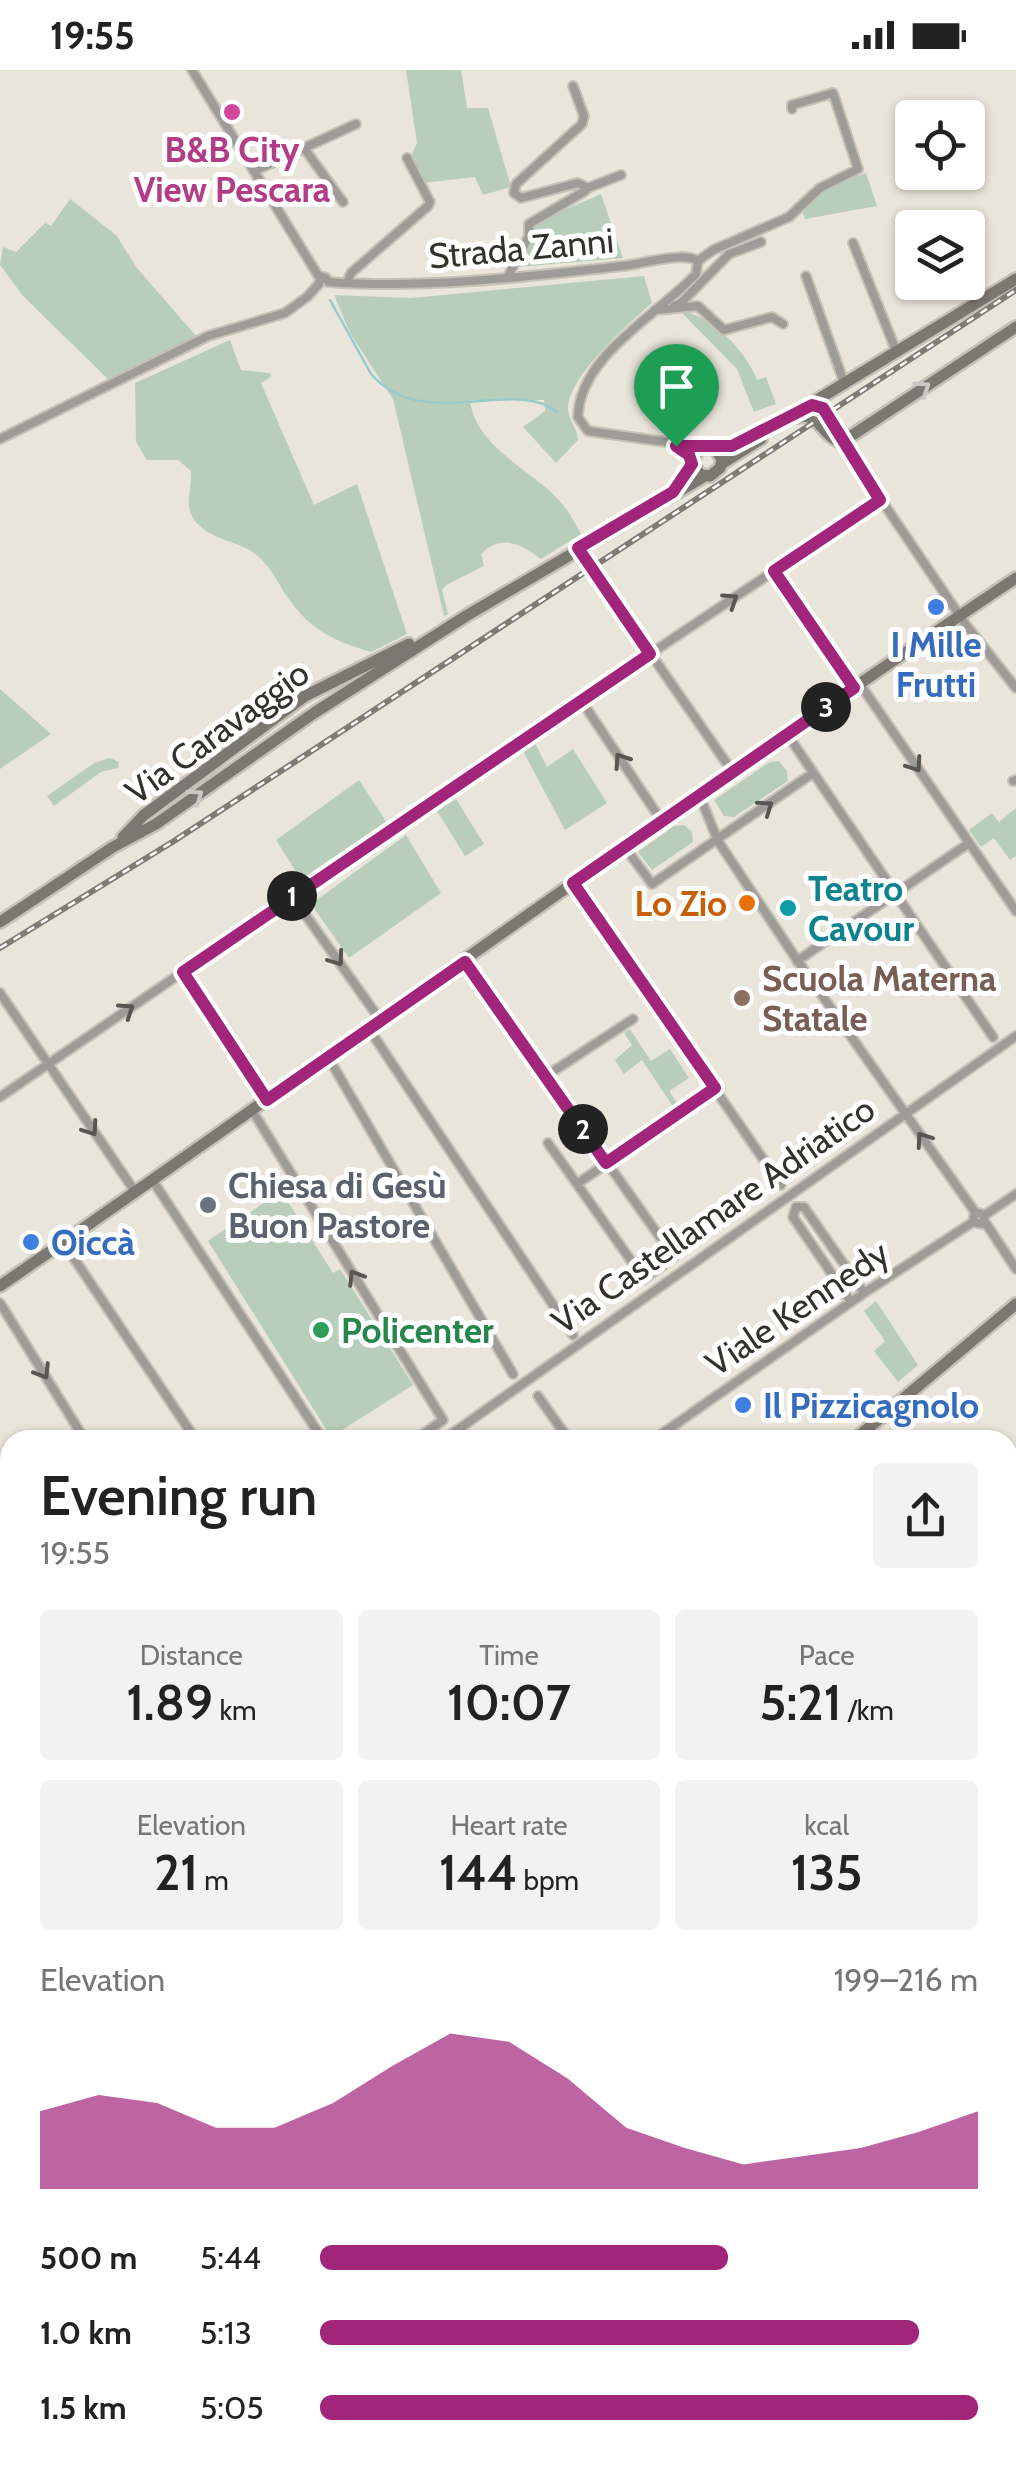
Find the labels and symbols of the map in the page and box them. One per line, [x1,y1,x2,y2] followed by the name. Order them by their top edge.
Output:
[221,101,243,123] marker: B&B City View Pescara
[134,128,331,211] place label: B&B City View Pescara
[427,218,615,278] street label: Strada Zanni
[634,344,719,447] pin
[913,382,931,401] one-way arrow
[721,593,739,612] one-way arrow
[925,596,947,618] marker: I Mille Frutti
[890,623,982,706] place label: I Mille Frutti
[117,651,317,813] street label: Via Caravaggio
[801,682,851,732] pin: 3
[615,752,633,771] one-way arrow
[903,753,921,772] one-way arrow
[185,790,203,808] one-way arrow
[754,801,773,819] one-way arrow
[808,867,914,950] place label: Teatro Cavour
[267,871,317,921] pin: 1
[635,882,727,925] place label: Lo Zio
[736,892,758,914] marker: Lo Zio
[777,897,799,919] marker: Teatro Cavour
[325,947,343,966] one-way arrow
[762,957,997,1040] place label: Scuola Materna Statale
[731,987,753,1009] marker: Scuola Materna Statale
[116,1004,135,1022] one-way arrow
[543,1087,883,1343] street label: Via Castellamare Adriatico
[558,1104,608,1154] pin: 2
[79,1117,98,1136] one-way arrow
[917,1132,935,1150] one-way arrow
[228,1164,447,1247] place label: Chiesa di Gesù Buon Pastore
[197,1194,219,1216] marker: Chiesa di Gesù Buon Pastore
[51,1221,135,1264] place label: Oiccà
[20,1231,42,1253] marker: Oiccà
[697,1231,897,1385] street label: Viale Kennedy
[348,1270,367,1288] one-way arrow
[341,1309,494,1352] place label: Policenter
[310,1319,332,1341] marker: Policenter
[30,1361,49,1379] one-way arrow
[763,1384,979,1427] place label: Il Pizzicagnolo
[732,1394,754,1416] marker: Il Pizzicagnolo

